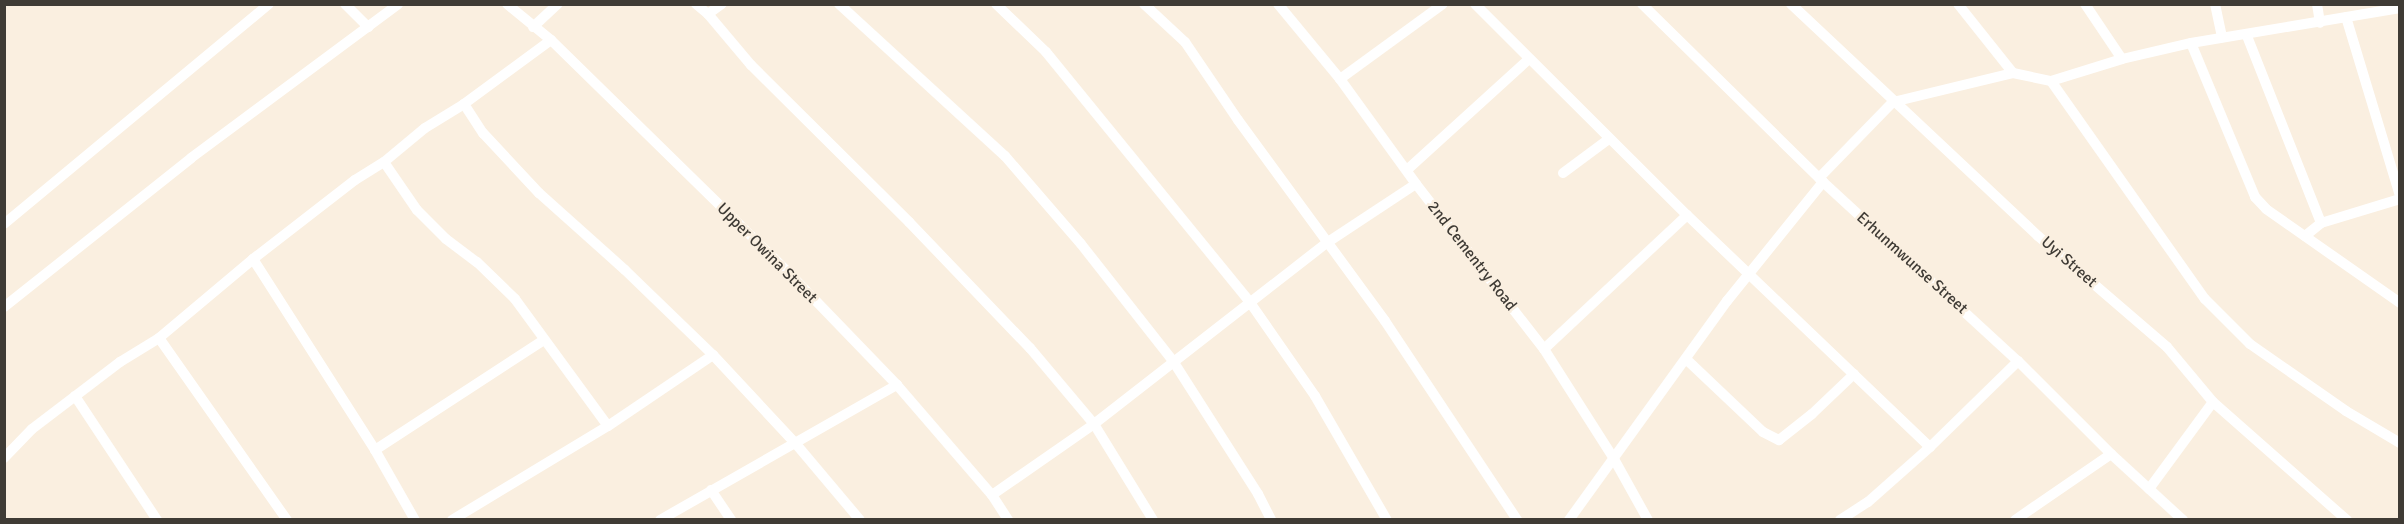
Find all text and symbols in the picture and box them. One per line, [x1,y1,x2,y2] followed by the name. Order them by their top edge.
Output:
[1423,197,1521,315] street label: 2nd Cementry Road
[713,199,821,307] street label: Upper Owina Street
[1852,208,1972,318] street label: Erhunmwunse Street
[2037,232,2101,292] street label: Uyi Street

